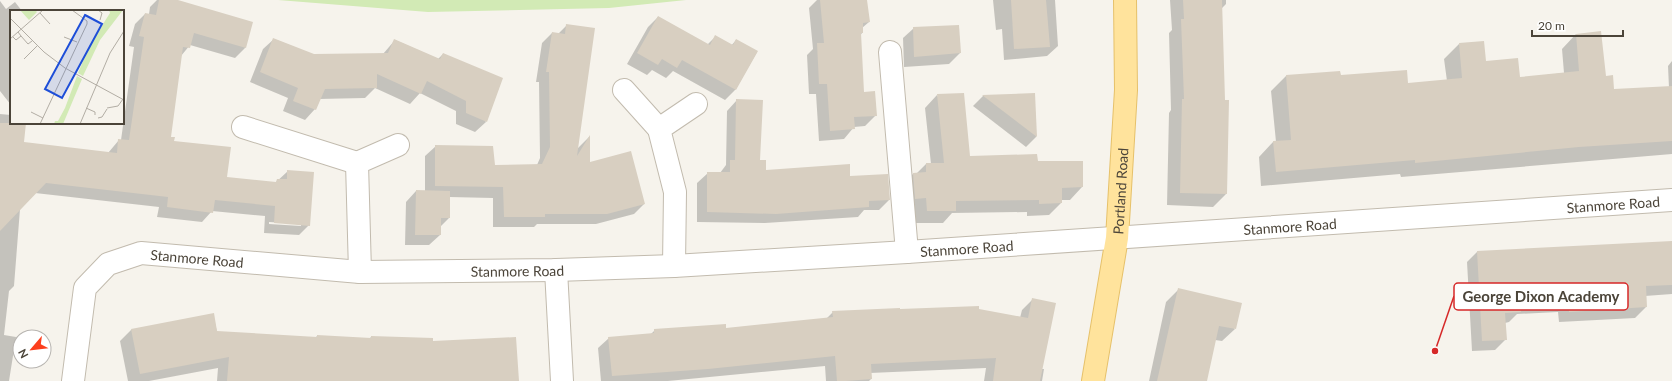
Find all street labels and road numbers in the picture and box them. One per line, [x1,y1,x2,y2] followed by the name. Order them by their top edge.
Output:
[1109,147,1131,235] street label: Portland Road
[1566,192,1660,216] street label: Stanmore Road
[1243,214,1337,238] street label: Stanmore Road
[920,236,1014,260] street label: Stanmore Road
[150,245,244,270] street label: Stanmore Road
[471,261,564,279] street label: Stanmore Road

